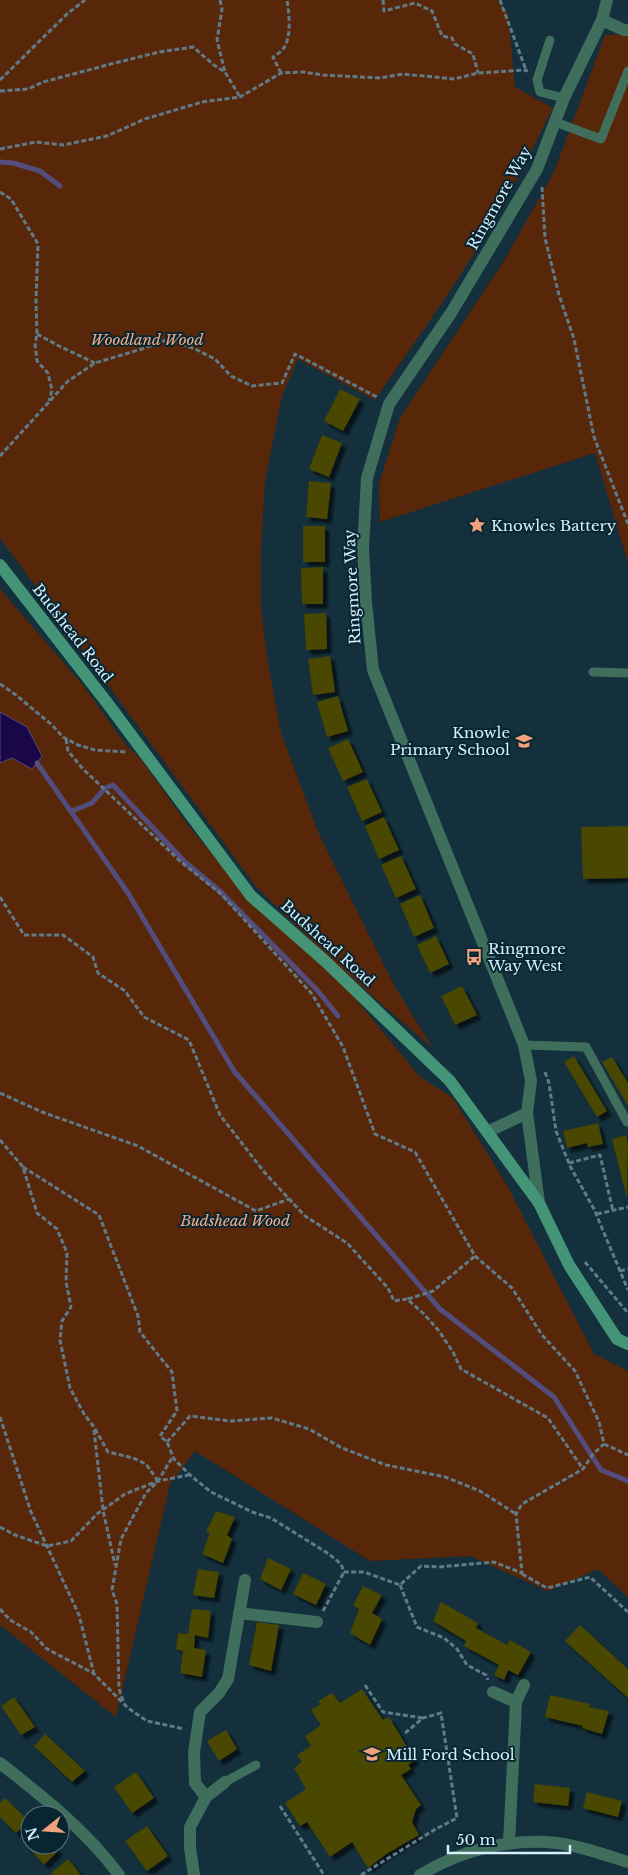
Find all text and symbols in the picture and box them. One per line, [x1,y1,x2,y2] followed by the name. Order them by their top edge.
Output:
[463,143,535,253] street label: Ringmore Way
[91,330,203,349] park label: Woodland Wood
[467,515,487,535] place icon: Knowles Battery
[491,516,617,535] place label: Knowles Battery
[339,528,365,645] street label: Ringmore Way
[29,580,117,686] street label: Budshead Road
[390,723,510,759] place label: Knowle Primary School
[514,731,534,751] school or university icon: Knowle Primary School
[277,896,379,990] street label: Budshead Road
[487,939,566,975] place label: Ringmore Way West
[464,947,484,967] bus stop icon: Ringmore Way West
[179,1211,290,1230] park label: Budshead Wood
[362,1744,382,1764] school or university icon: Mill Ford School
[386,1745,515,1764] place label: Mill Ford School
[20,1805,70,1855] north arrow
[448,1822,570,1854] scale bar
[22,1825,43,1843] text: N
[456,1830,496,1849] text: 50 m

